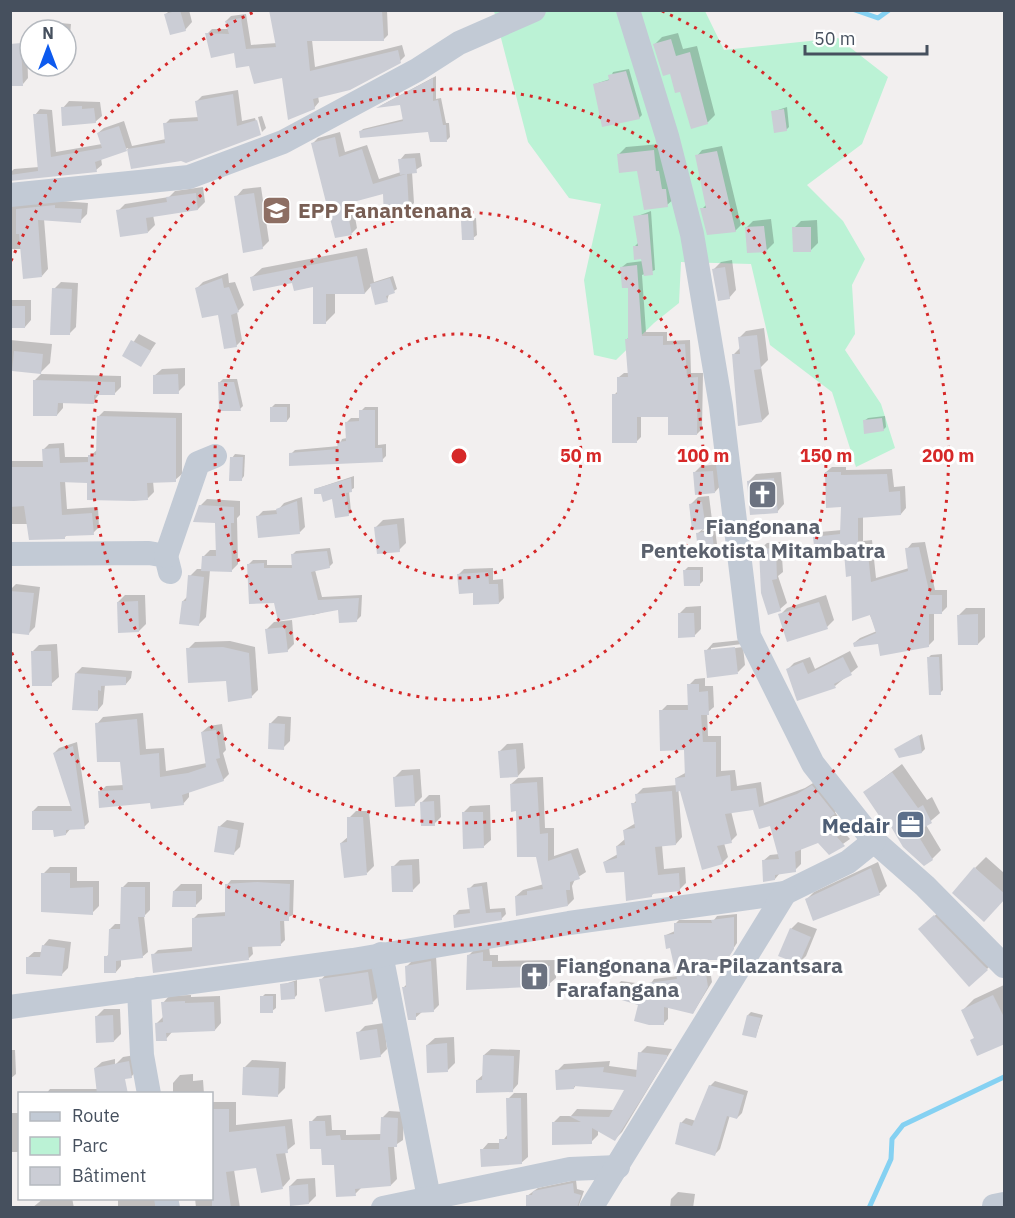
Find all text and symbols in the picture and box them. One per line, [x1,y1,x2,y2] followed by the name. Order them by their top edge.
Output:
[18,18,78,78] north arrow
[805,18,926,56] scale bar
[42,23,54,43] text: N
[814,27,856,50] text: 50 m
[261,194,293,226] school or university icon: EPP Fanantenana
[298,196,472,224] place label: EPP Fanantenana
[560,444,602,467] text: 50 m
[677,444,729,467] text: 100 m
[800,444,852,467] text: 150 m
[922,444,974,467] text: 200 m
[449,446,469,466] centre of rings
[747,479,779,511] church icon: Fiangonana Pentekotista Mitambatra
[641,512,885,564] place label: Fiangonana Pentekotista Mitambatra
[895,809,927,841] office icon: Medair
[822,811,891,839] place label: Medair
[556,951,843,1003] place label: Fiangonana Ara-Pilazantsara Farafangana
[519,961,551,993] church icon: Fiangonana Ara-Pilazantsara Farafangana
[18,1092,213,1200] legend
[72,1104,120,1127] text: Route
[72,1134,108,1157] text: Parc
[72,1164,146,1187] text: Bâtiment

